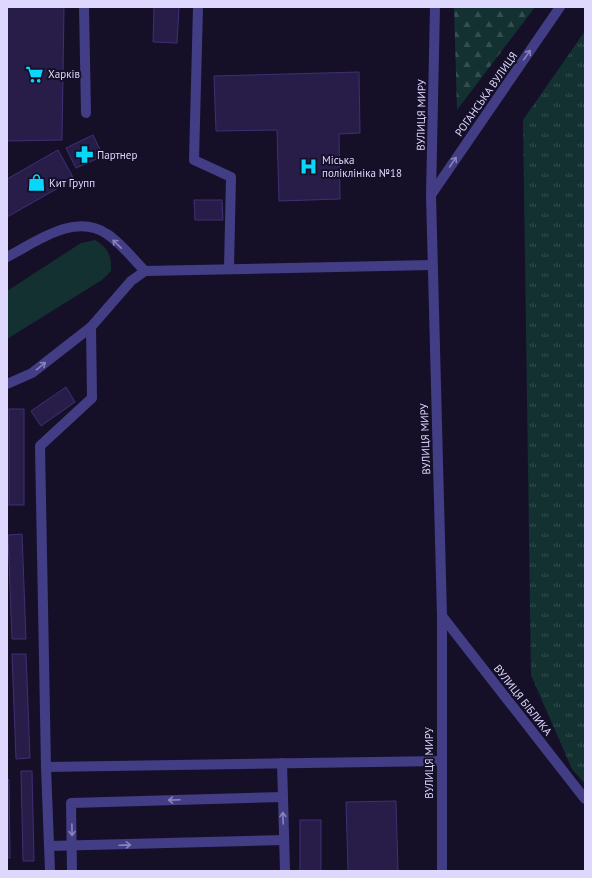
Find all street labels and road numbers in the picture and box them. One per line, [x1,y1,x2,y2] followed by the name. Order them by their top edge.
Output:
[452,49,520,139] street label: РОГАНСЬКА ВУЛИЦЯ
[413,78,429,151] street label: ВУЛИЦЯ МИРУ
[417,402,433,475] street label: ВУЛИЦЯ МИРУ
[491,662,555,739] street label: ВУЛИЦЯ БІБЛИКА
[422,726,436,799] street label: ВУЛИЦЯ МИРУ

